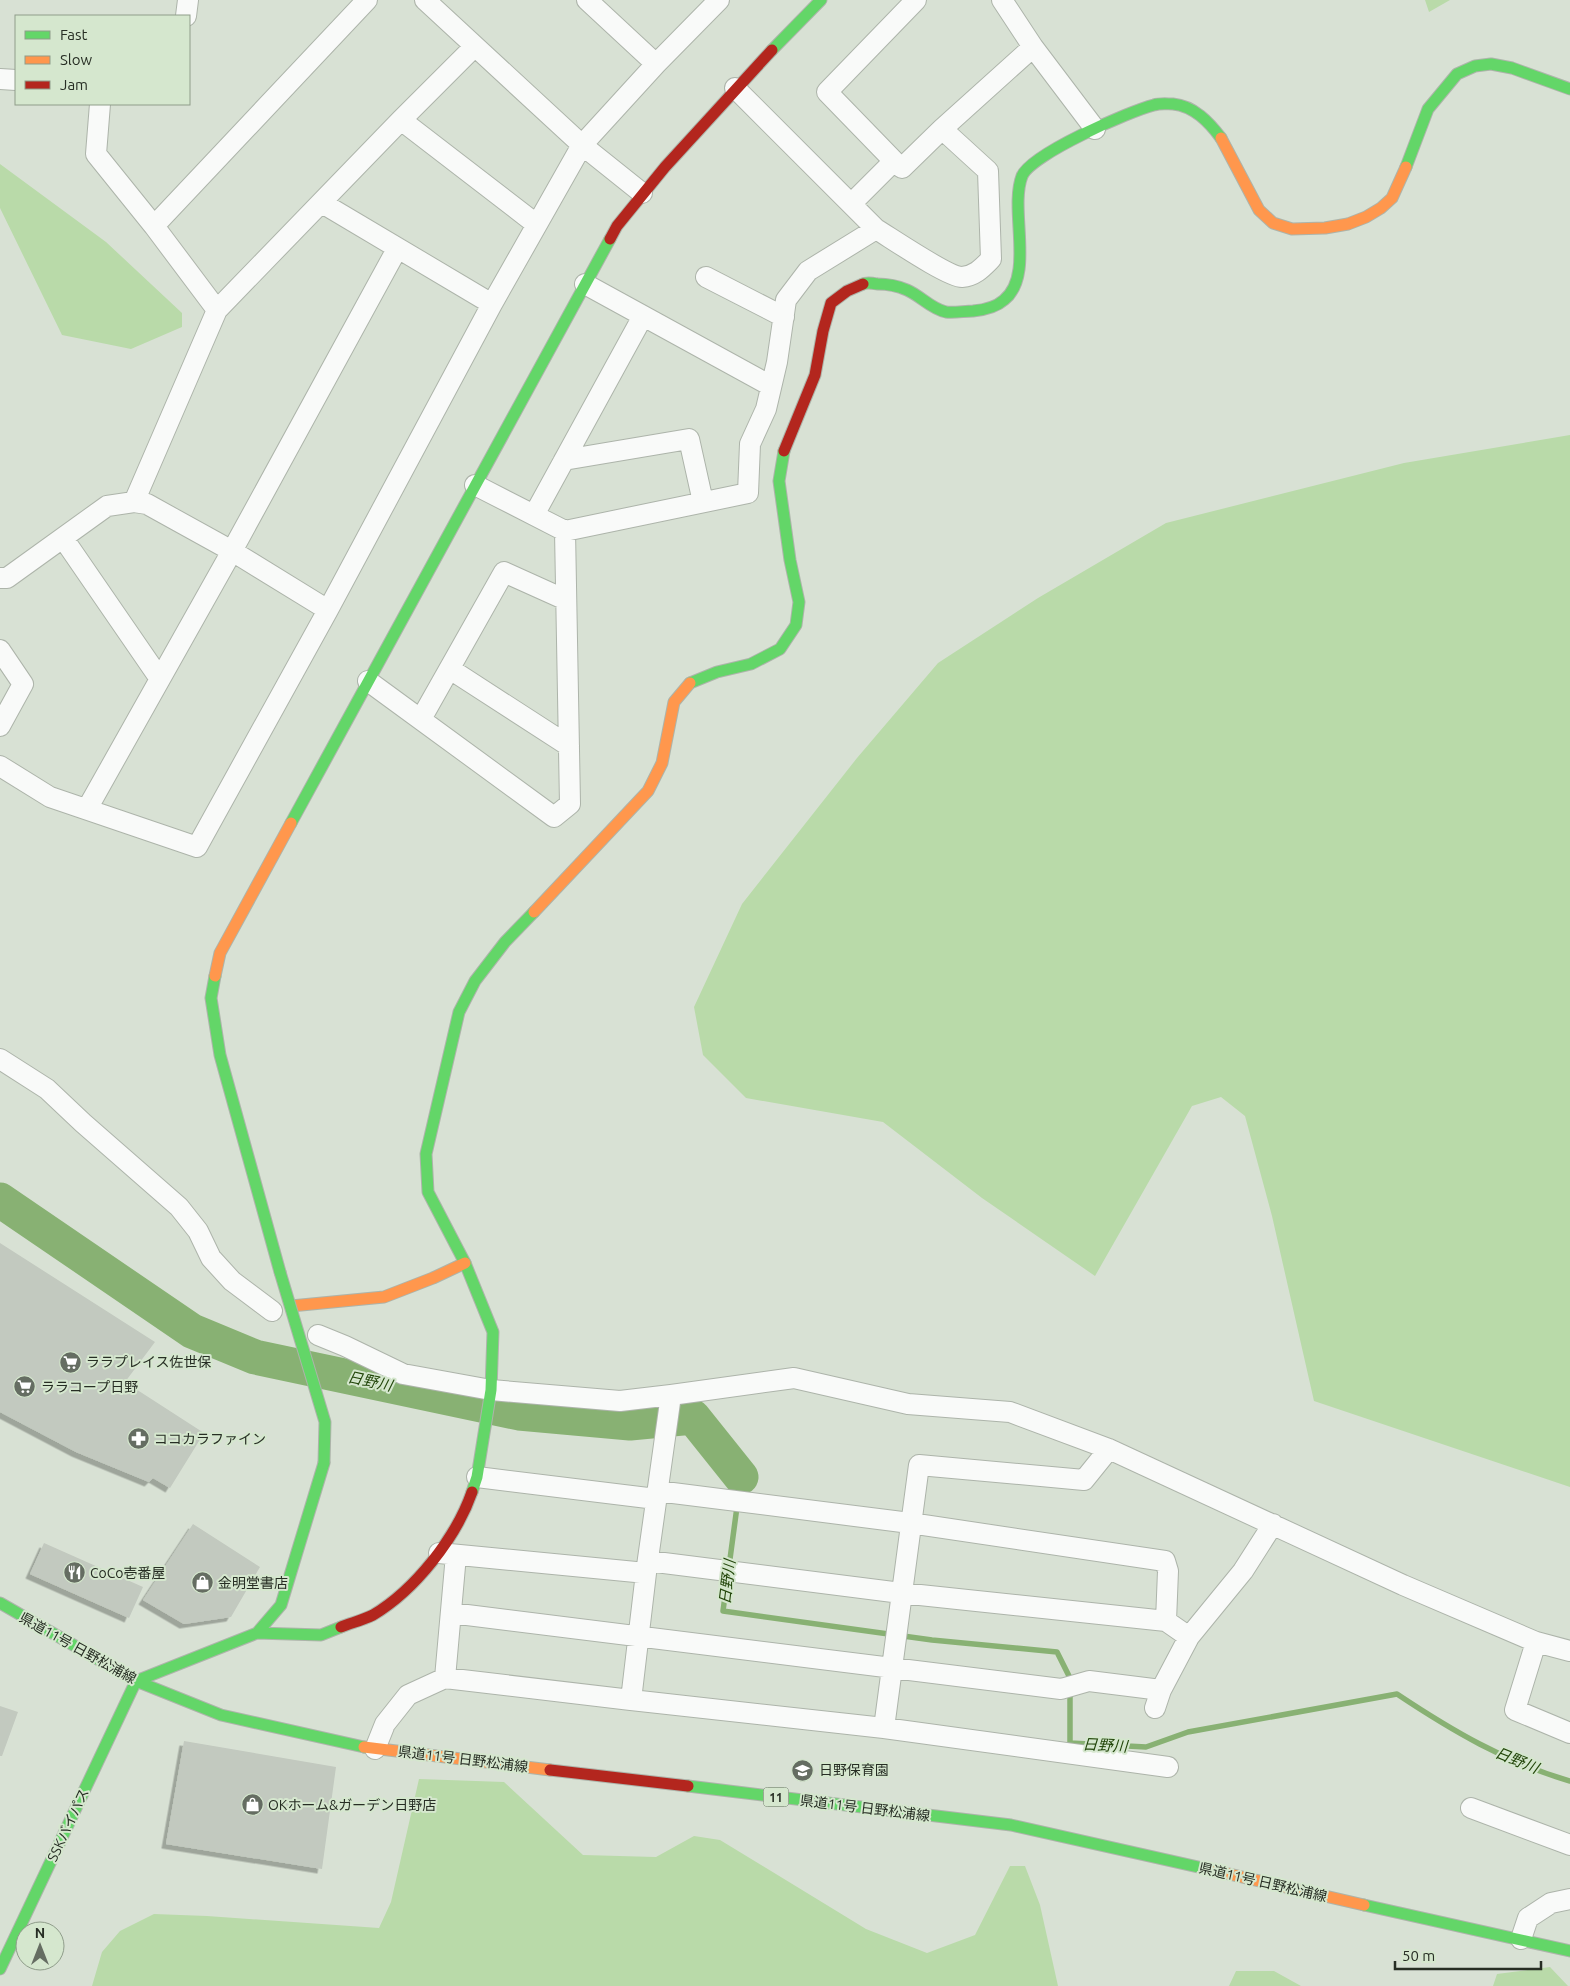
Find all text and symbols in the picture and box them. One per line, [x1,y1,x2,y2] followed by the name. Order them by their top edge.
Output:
[15,15,190,105] legend
[60,26,88,43] text: Fast
[60,51,93,68] text: Slow
[60,76,88,93] text: Jam
[58,1350,82,1374] supermarket icon: ララプレイス佐世保
[86,1354,212,1370] place label: ララプレイス佐世保
[346,1368,396,1394] water label: 日野川
[13,1375,37,1399] supermarket icon: ララコープ日野
[41,1379,138,1395] place label: ララコープ日野
[126,1427,150,1451] pharmacy icon: ココカラファイン
[154,1431,266,1447] place label: ココカラファイン
[716,1557,738,1605] water label: 日野川
[62,1561,86,1585] restaurant icon: CoCo壱番屋
[90,1565,166,1581] place label: CoCo壱番屋
[190,1571,214,1595] shop icon: 金明堂書店
[218,1575,288,1591] place label: 金明堂書店
[17,1609,139,1687] street label: 県道11号 日野松浦線
[1082,1735,1130,1755] water label: 日野川
[397,1743,529,1775] street label: 県道11号 日野松浦線
[1493,1744,1543,1777] water label: 日野川
[791,1758,815,1782] school or university icon: 日野保育園
[819,1762,889,1778] place label: 日野保育園
[44,1786,92,1864] street label: SSKバイパス
[764,1788,788,1806] road number: 11
[799,1792,931,1824] street label: 県道11号 日野松浦線
[240,1793,264,1817] shop icon: OKホーム&ガーデン日野店
[268,1797,436,1813] place label: OKホーム&ガーデン日野店
[1197,1859,1329,1905] street label: 県道11号 日野松浦線
[15,1921,65,1971] north arrow
[35,1925,45,1941] text: N
[1395,1938,1541,1970] scale bar
[1402,1947,1435,1964] text: 50 m

